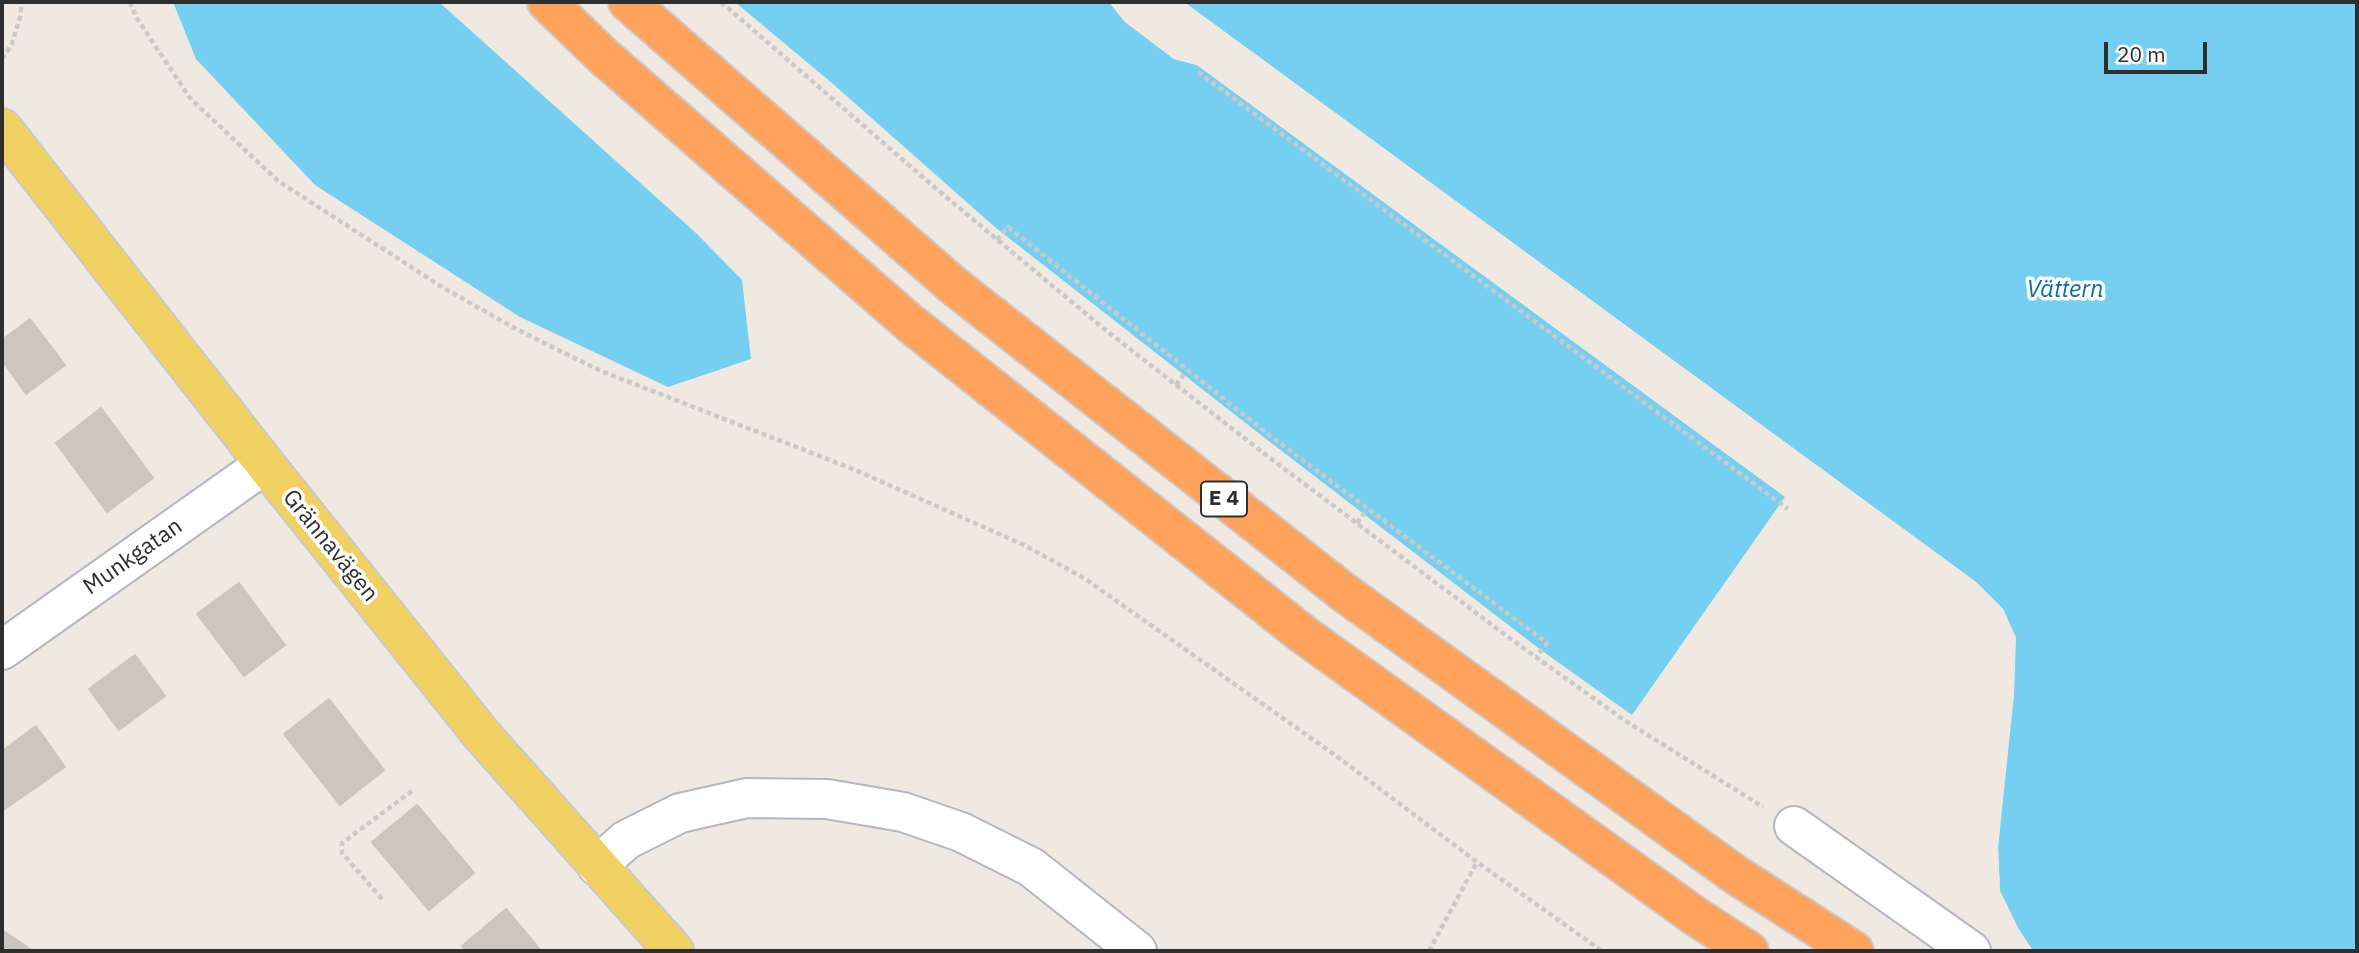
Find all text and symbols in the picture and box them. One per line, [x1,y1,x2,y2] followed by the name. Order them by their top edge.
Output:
[2107,28,2210,72] scale bar
[2117,40,2166,68] text: 20 m
[2026,276,2104,304] water label: Vättern
[1201,482,1247,516] road number: E 4
[277,484,383,608] street label: Grännavägen
[78,513,188,601] street label: Munkgatan

